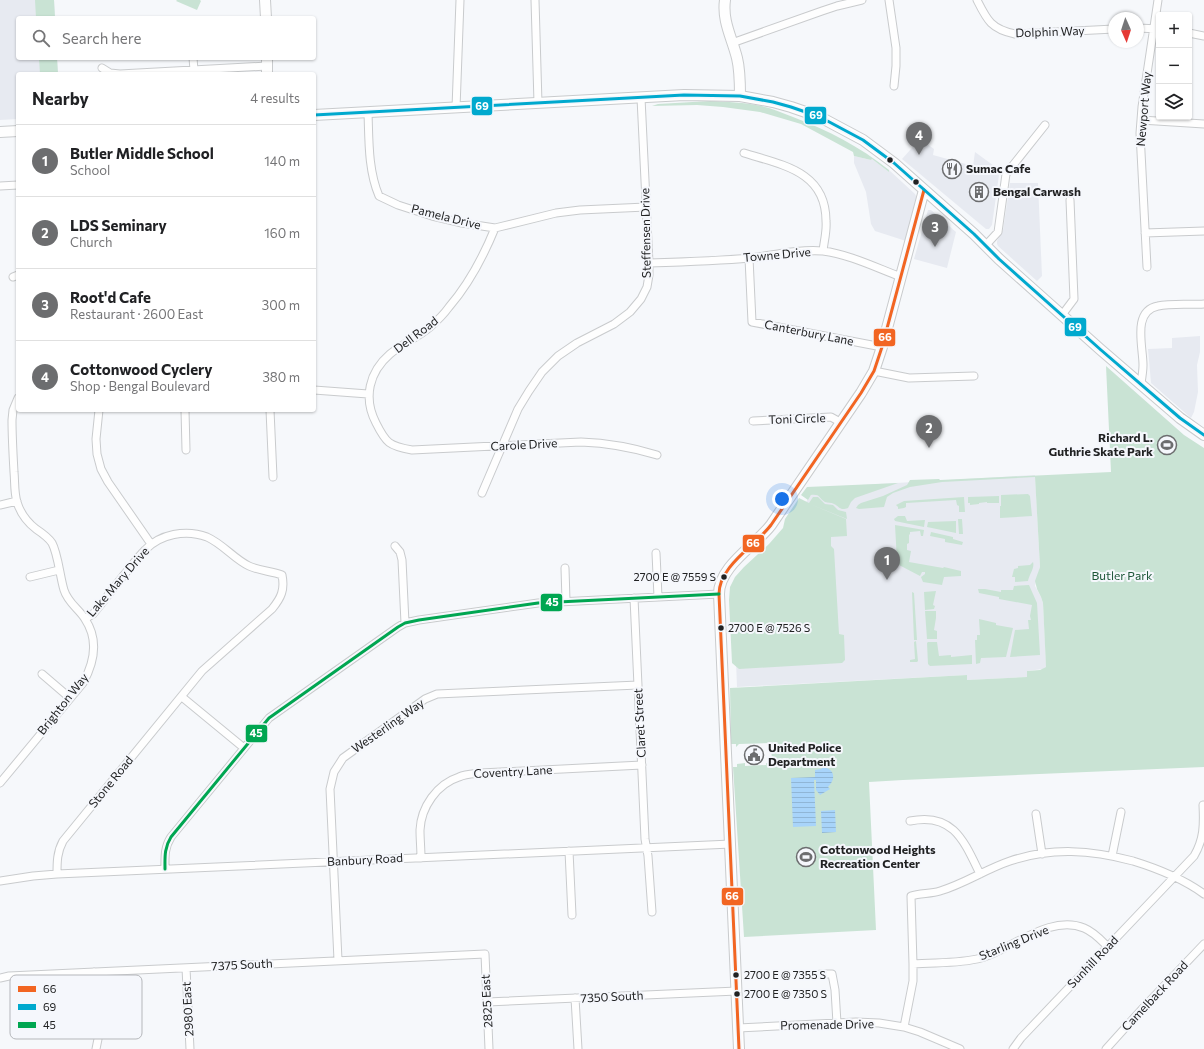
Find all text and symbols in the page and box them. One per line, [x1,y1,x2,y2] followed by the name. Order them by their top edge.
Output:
[1108,12,1144,48] north arrow
[1156,12,1192,120] map controls
[1156,12,1192,48] button: +
[16,16,316,60] search box
[1015,23,1085,39] street label: Dolphin Way
[30,27,52,49] icon: search
[62,29,141,47] text: Search here
[1156,48,1192,84] button: −
[1133,71,1153,147] street label: Newport Way
[1156,84,1192,120] button: layers
[32,88,89,109] text: Nearby
[250,90,300,106] text: 4 results
[471,96,493,116] line badge: 69
[475,99,489,112] text: 69
[804,106,827,125] line badge: 69
[809,108,823,121] text: 69
[906,122,932,155] pin: 4
[70,144,214,162] text: Butler Middle School
[42,153,48,169] text: 1
[264,153,300,169] text: 140 m
[885,155,895,165] unlabelled marker
[941,158,963,180] restaurant icon: Sumac Cafe
[966,161,1031,175] place label: Sumac Cafe
[70,162,110,178] text: School
[911,177,921,187] unlabelled marker
[968,181,990,203] building icon: Bengal Carwash
[993,184,1081,198] place label: Bengal Carwash
[637,188,653,278] street label: Steffensen Drive
[410,201,482,231] street label: Pamela Drive
[922,214,948,247] pin: 3
[70,216,167,234] text: LDS Seminary
[41,225,49,241] text: 2
[264,225,300,241] text: 160 m
[70,234,112,250] text: Church
[743,244,811,264] street label: Towne Drive
[70,288,151,306] text: Root'd Cafe
[41,297,49,313] text: 3
[262,297,300,313] text: 300 m
[70,306,203,322] text: Restaurant · 2600 East
[391,313,440,355] street label: Dell Road
[763,316,855,348] street label: Canterbury Lane
[1064,317,1087,337] line badge: 69
[1068,320,1082,333] text: 69
[873,328,896,347] line badge: 66
[878,330,892,343] text: 66
[70,360,212,378] text: Cottonwood Cyclery
[41,369,49,385] text: 4
[262,369,300,385] text: 380 m
[70,378,210,394] text: Shop · Bengal Boulevard
[768,410,826,426] street label: Toni Circle
[916,415,942,448] pin: 2
[1048,430,1153,458] place label: Richard L. Guthrie Skate Park
[1156,434,1178,456] sports icon: Richard L. Guthrie Skate Park
[490,435,558,453] street label: Carole Drive
[772,489,792,509] your location
[742,534,765,553] line badge: 66
[746,536,760,549] text: 66
[83,544,151,619] street label: Lake Mary Drive
[874,547,900,580] pin: 1
[1092,568,1153,582] park label: Butler Park
[634,570,716,583] place label: 2700 E @ 7559 S
[719,572,729,582] marker: 2700 E @ 7559 S
[540,593,563,612] line badge: 45
[545,595,559,608] text: 45
[728,621,810,634] place label: 2700 E @ 7526 S
[716,623,726,633] marker: 2700 E @ 7526 S
[34,670,91,737] street label: Brighton Way
[630,688,648,758] street label: Claret Street
[349,695,426,755] street label: Westerling Way
[245,724,268,743] line badge: 45
[249,726,263,739] text: 45
[768,740,841,768] place label: United Police Department
[743,744,765,766] public building icon: United Police Department
[85,753,135,810] street label: Stone Road
[473,762,553,780] street label: Coventry Lane
[820,842,936,870] place label: Cottonwood Heights Recreation Center
[795,846,817,868] sports icon: Cottonwood Heights Recreation Center
[327,850,403,868] street label: Banbury Road
[721,887,744,906] line badge: 66
[725,889,739,902] text: 66
[977,922,1050,962] street label: Starling Drive
[1064,932,1121,990] street label: Sunhill Road
[211,955,273,973] street label: 7375 South
[1118,957,1190,1033] street label: Camelback Road
[744,968,826,981] place label: 2700 E @ 7355 S
[731,970,741,980] marker: 2700 E @ 7355 S
[478,974,494,1028] street label: 2825 East
[10,975,142,1039] legend
[179,981,195,1037] street label: 2980 East
[43,982,57,995] text: 66
[580,987,644,1005] street label: 7350 South
[744,987,827,1000] place label: 2700 E @ 7350 S
[732,989,742,999] marker: 2700 E @ 7350 S
[43,1000,57,1013] text: 69
[780,1016,874,1032] street label: Promenade Drive
[43,1018,56,1031] text: 45

